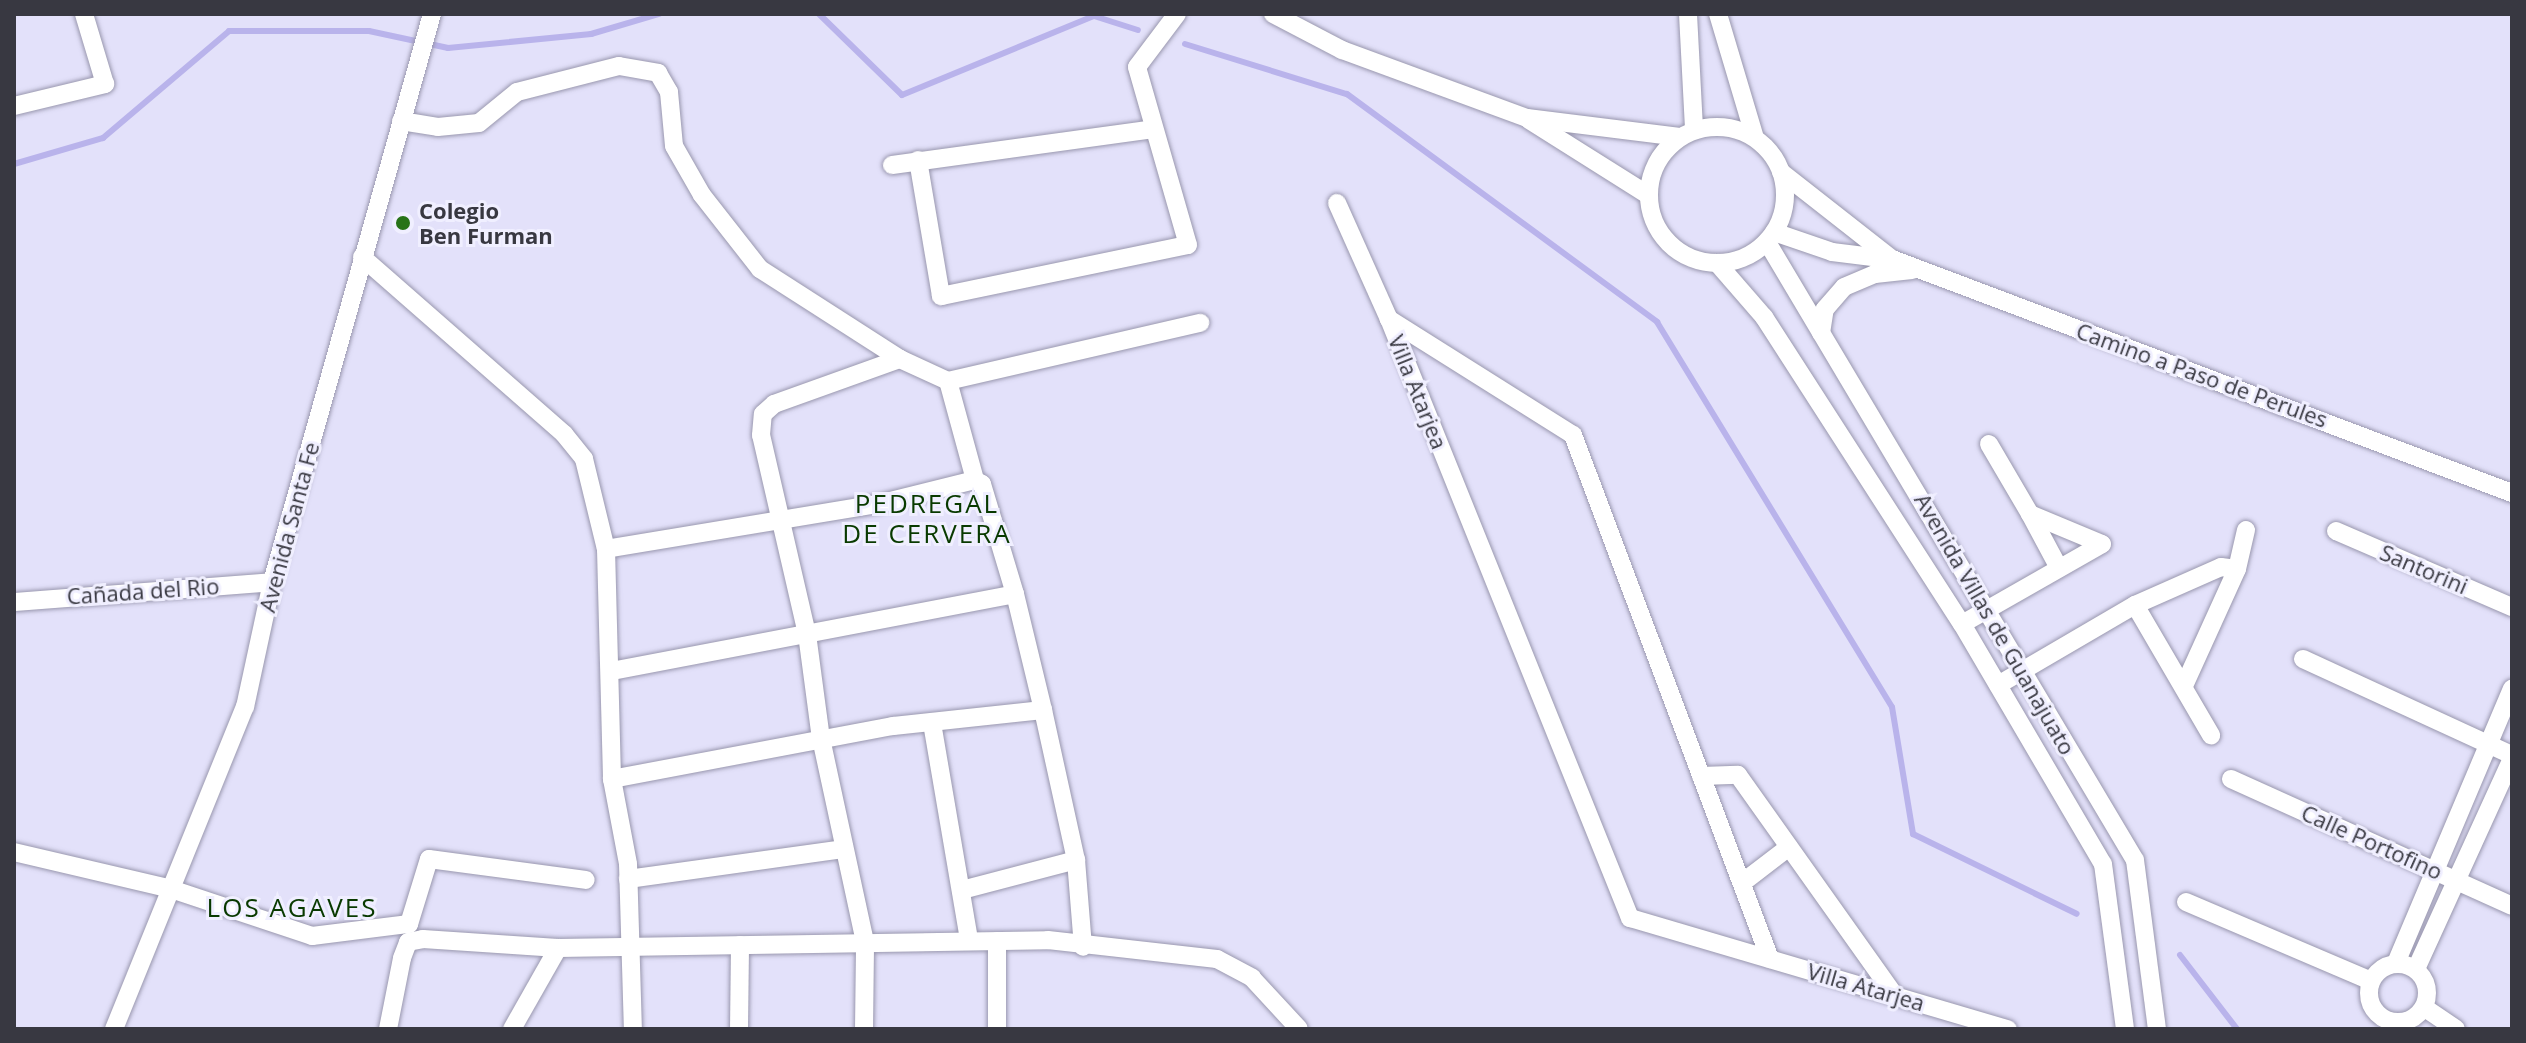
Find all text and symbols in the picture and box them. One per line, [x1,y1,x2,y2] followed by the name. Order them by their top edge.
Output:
[419,197,553,248] place label: Colegio Ben Furman
[394,214,412,232] marker: Colegio Ben Furman
[2073,317,2331,433] street label: Camino a Paso de Perules
[1383,331,1453,453] street label: Villa Atarjea
[254,439,324,615] street label: Avenida Santa Fe
[842,488,1012,550] district label: PEDREGAL DE CERVERA
[1909,489,2081,759] street label: Avenida Villas de Guanajuato
[2376,539,2472,599] street label: Santorini
[66,573,220,609] street label: Cañada del Rio
[2297,799,2447,885] street label: Calle Portofino
[207,892,377,924] district label: LOS AGAVES
[1804,958,1928,1016] street label: Villa Atarjea

